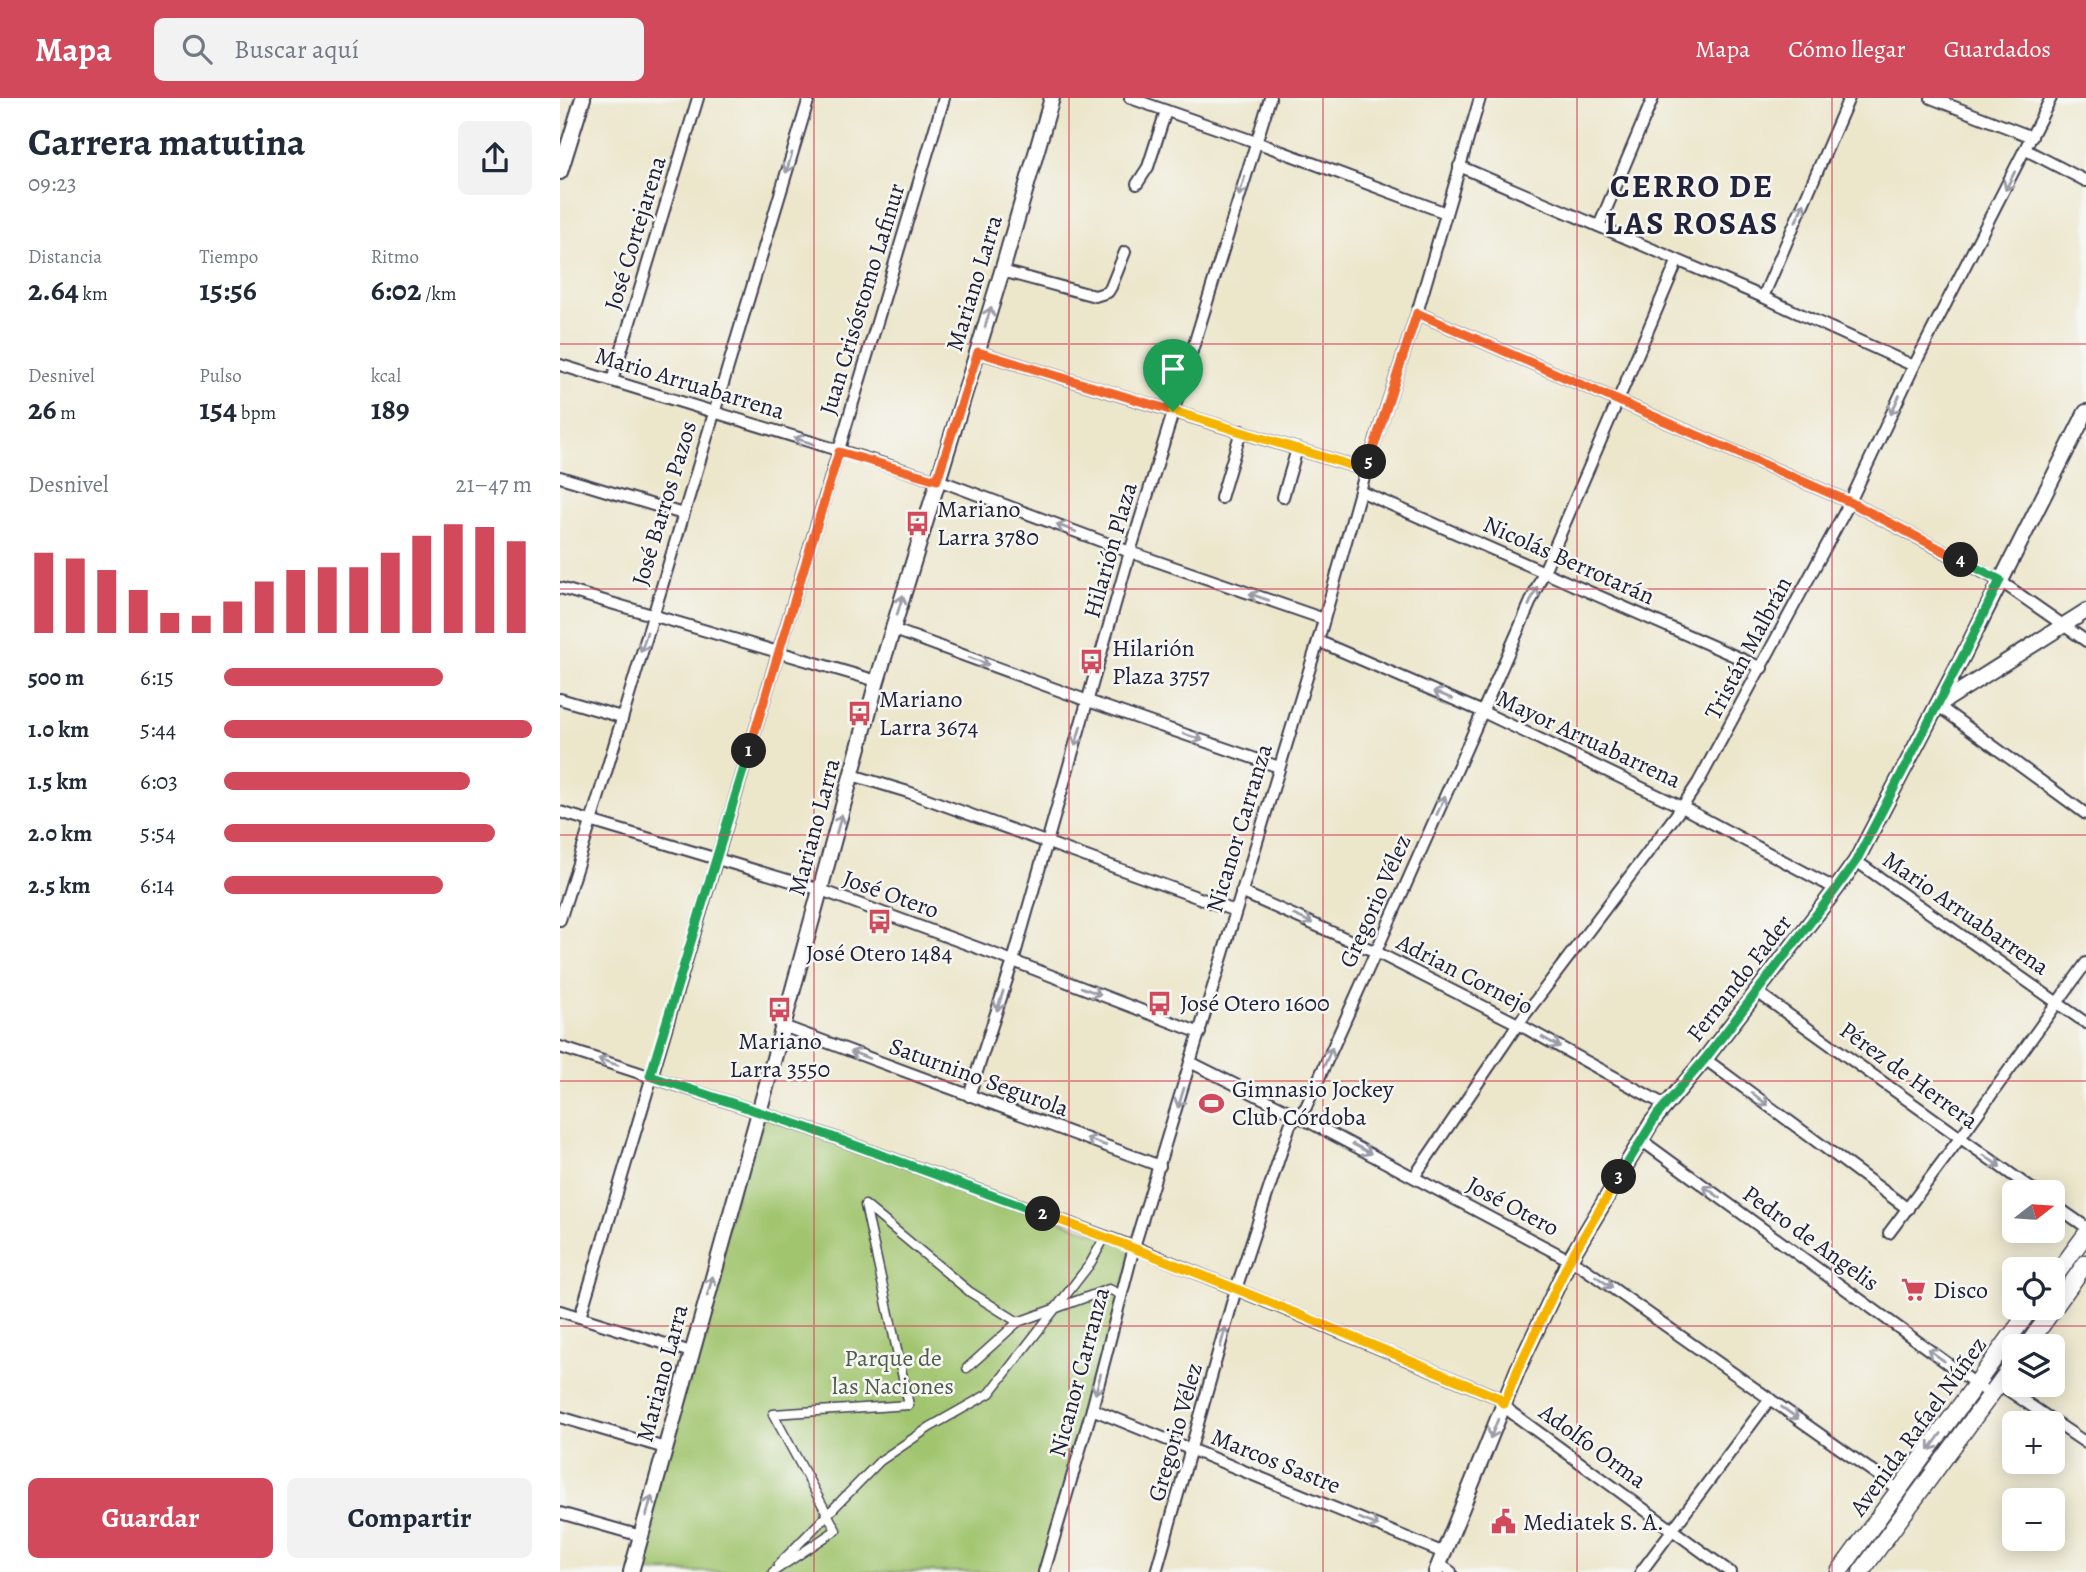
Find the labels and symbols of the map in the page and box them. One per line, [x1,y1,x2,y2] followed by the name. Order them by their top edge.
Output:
[596,151,674,314] street label: José Cortejarena
[782,152,794,174] one-way arrow
[1605,164,1779,245] district label: CERRO DE LAS ROSAS
[2002,170,2016,191] one-way arrow
[1235,175,1248,197] one-way arrow
[812,179,912,419] street label: Juan Crisóstomo Lafinur
[1794,202,1807,223] one-way arrow
[938,210,1010,355] street label: Mariano Larra
[983,306,996,328] one-way arrow
[591,339,789,427] street label: Mario Arruabarrena
[1143,339,1203,411] pin
[1888,394,1902,415] one-way arrow
[624,417,704,589] street label: José Barros Pazos
[793,433,815,446] one-way arrow
[1352,444,1386,480] pin: 5
[1075,478,1145,622] street label: Hilarión Plaza
[937,493,1039,553] place label: Mariano Larra 3780
[1478,508,1660,612] street label: Nicolás Berrotarán
[903,509,931,537] bus stop icon: Mariano Larra 3780
[1055,521,1077,533] one-way arrow
[1944,542,1978,578] pin: 4
[1697,571,1799,725] street label: Tristán Malbrán
[1527,586,1540,608] one-way arrow
[1248,590,1270,603] one-way arrow
[894,594,907,616] one-way arrow
[637,631,650,653] one-way arrow
[1112,632,1211,692] place label: Hilarión Plaza 3757
[1078,648,1106,676] bus stop icon: Hilarión Plaza 3757
[968,656,990,668] one-way arrow
[1492,682,1687,796] street label: Mayor Arruabarrena
[879,683,979,743] place label: Mariano Larra 3674
[1433,688,1455,701] one-way arrow
[845,699,873,727] bus stop icon: Mariano Larra 3674
[1070,724,1083,746] one-way arrow
[1182,732,1204,745] one-way arrow
[732,734,766,768] pin: 1
[1198,739,1280,916] street label: Nicanor Carranza
[780,754,848,899] street label: Mariano Larra
[1435,794,1448,816] one-way arrow
[833,813,846,835] one-way arrow
[1331,829,1419,973] street label: Gregorio Vélez
[1876,843,2056,983] street label: Mario Arruabarrena
[838,862,944,926] street label: José Otero
[865,908,893,936] bus stop icon: José Otero 1484
[1679,908,1799,1048] street label: Fernando Fader
[1292,913,1313,926] one-way arrow
[1390,925,1539,1022] street label: Adrian Cornejo
[806,937,952,969] place label: José Otero 1484
[1080,985,1102,998] one-way arrow
[1180,987,1330,1019] place label: José Otero 1600
[1146,989,1174,1017] bus stop icon: José Otero 1600
[993,990,1006,1012] one-way arrow
[766,996,794,1024] bus stop icon: Mariano Larra 3550
[1833,1014,1985,1137] street label: Pérez de Herrera
[730,1025,830,1085] place label: Mariano Larra 3550
[885,1030,1074,1125] street label: Saturnino Segurola
[1540,1036,1561,1049] one-way arrow
[1322,1047,1335,1068] one-way arrow
[850,1048,872,1060] one-way arrow
[597,1055,619,1068] one-way arrow
[1232,1073,1394,1133] place label: Gimnasio Jockey Club Córdoba
[1173,1087,1186,1109] one-way arrow
[1198,1089,1226,1117] sports icon: Gimnasio Jockey Club Córdoba
[1750,1092,1769,1107] one-way arrow
[1086,1135,1108,1148] one-way arrow
[1351,1143,1372,1157] one-way arrow
[1982,1154,2001,1168] one-way arrow
[1602,1160,1636,1194] pin: 3
[1461,1168,1565,1244] street label: José Otero
[1736,1178,1886,1298] street label: Pedro de Angelis
[2002,1180,2065,1242] north arrow
[1703,1185,1722,1199] one-way arrow
[1026,1196,1060,1232] pin: 2
[1933,1274,1988,1306] place label: Disco
[1594,1275,1613,1289] one-way arrow
[704,1276,717,1298] one-way arrow
[1899,1276,1927,1304] supermarket icon: Disco
[1041,1283,1117,1461] street label: Nicanor Carranza
[628,1300,696,1445] street label: Mariano Larra
[1217,1326,1230,1349] one-way arrow
[1841,1330,1994,1523] street label: Avenida Rafael Núñez
[832,1342,954,1402] park label: Parque de las Naciones
[1927,1348,1946,1362] one-way arrow
[1140,1359,1210,1505] street label: Gregorio Vélez
[1091,1372,1104,1395] one-way arrow
[1532,1396,1654,1496] street label: Adolfo Orma
[1780,1406,1799,1420] one-way arrow
[1487,1417,1500,1439] one-way arrow
[1206,1420,1346,1502] street label: Marcos Sastre
[1927,1432,1942,1451] one-way arrow
[644,1495,657,1517] one-way arrow
[1523,1506,1664,1538] place label: Mediatek S. A.
[1489,1508,1517,1536] public building icon: Mediatek S. A.
[1357,1516,1379,1529] one-way arrow

